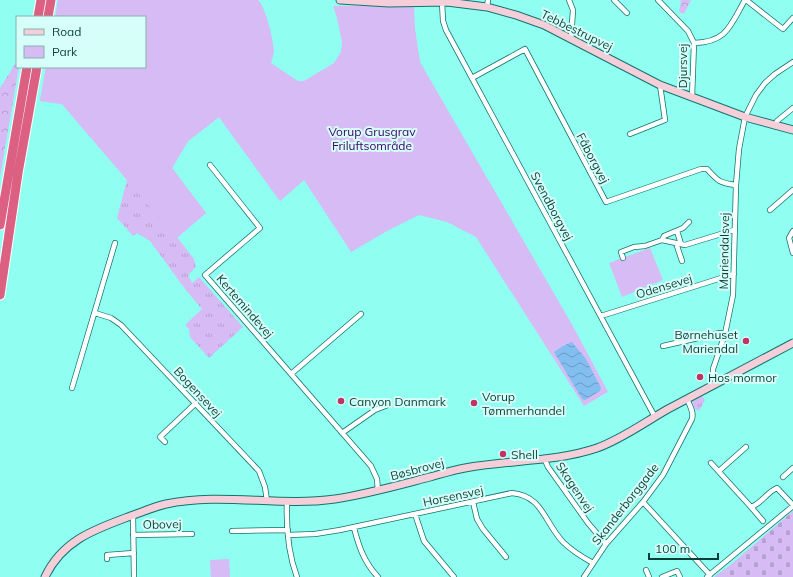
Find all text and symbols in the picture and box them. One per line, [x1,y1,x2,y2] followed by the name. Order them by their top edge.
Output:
[539,6,615,54] street label: Tebbestrupvej
[16,16,146,68] legend
[52,24,81,39] text: Road
[52,44,78,59] text: Park
[675,44,690,88] street label: Djursvej
[328,124,416,153] park label: Vorup Grusgrav Friluftsområde
[573,130,613,186] street label: Fåborgvej
[528,169,576,243] street label: Svendborgvej
[716,212,732,290] street label: Mariendalsvej
[634,270,694,302] street label: Odensevej
[213,271,277,341] street label: Kertemindevej
[674,327,738,356] place label: Børnehuset Mariendal
[741,336,751,346] marker: Børnehuset Mariendal
[171,364,225,421] street label: Bogensevej
[708,370,777,385] place label: Hos mormor
[695,372,705,382] marker: Hos mormor
[482,389,565,418] place label: Vorup Tømmerhandel
[349,394,447,409] place label: Canyon Danmark
[336,396,346,406] marker: Canyon Danmark
[469,398,479,408] marker: Vorup Tømmerhandel
[511,447,538,462] place label: Shell
[498,449,508,459] marker: Shell
[389,455,446,483] street label: Bøsbrovej
[553,459,597,515] street label: Skagenvej
[588,460,662,548] street label: Skanderborggade
[421,482,485,510] street label: Horsensvej
[142,516,182,532] street label: Obovej
[649,535,718,561] scale bar
[655,541,690,556] text: 100 m

